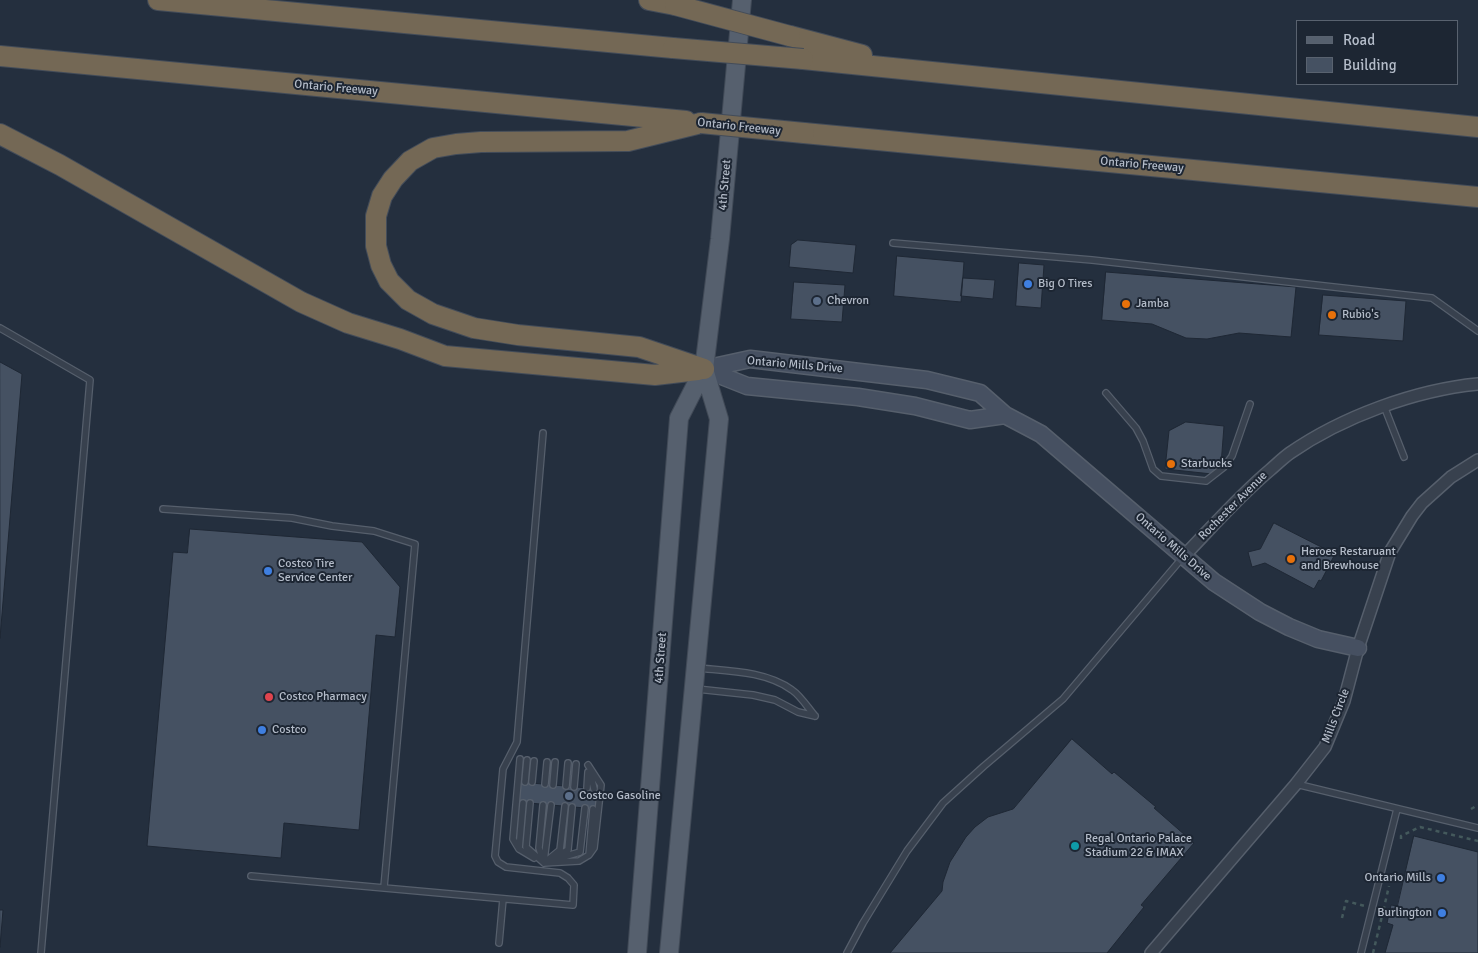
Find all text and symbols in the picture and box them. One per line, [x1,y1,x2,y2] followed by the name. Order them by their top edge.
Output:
[1296,20,1458,85] legend
[1343,31,1375,49] text: Road
[1343,56,1397,74] text: Building
[294,77,378,99] street label: Ontario Freeway
[697,115,781,139] street label: Ontario Freeway
[1100,154,1184,176] street label: Ontario Freeway
[716,159,734,211] street label: 4th Street
[1038,277,1093,291] place label: Big O Tires
[1022,278,1034,290] marker: Big O Tires
[827,294,869,308] place label: Chevron
[811,295,823,307] marker: Chevron
[1136,297,1169,311] place label: Jamba
[1120,298,1132,310] marker: Jamba
[1342,308,1379,322] place label: Rubio's
[1326,309,1338,321] marker: Rubio's
[747,354,843,376] street label: Ontario Mills Drive
[1181,457,1232,471] place label: Starbucks
[1165,458,1177,470] marker: Starbucks
[1196,469,1270,543] street label: Rochester Avenue
[1132,510,1214,584] street label: Ontario Mills Drive
[1301,545,1396,573] place label: Heroes Restaruant and Brewhouse
[1285,553,1297,565] marker: Heroes Restaruant and Brewhouse
[278,557,352,585] place label: Costco Tire Service Center
[262,565,274,577] marker: Costco Tire Service Center
[652,632,670,684] street label: 4th Street
[1319,687,1353,745] street label: Mills Circle
[279,690,367,704] place label: Costco Pharmacy
[263,691,275,703] marker: Costco Pharmacy
[272,723,307,737] place label: Costco
[256,724,268,736] marker: Costco
[579,789,661,803] place label: Costco Gasoline
[563,790,575,802] marker: Costco Gasoline
[1085,832,1192,860] place label: Regal Ontario Palace Stadium 22 & IMAX
[1069,840,1081,852] marker: Regal Ontario Palace Stadium 22 & IMAX
[1364,871,1431,885] place label: Ontario Mills
[1435,872,1447,884] marker: Ontario Mills
[1377,906,1432,920] place label: Burlington
[1436,907,1448,919] marker: Burlington

